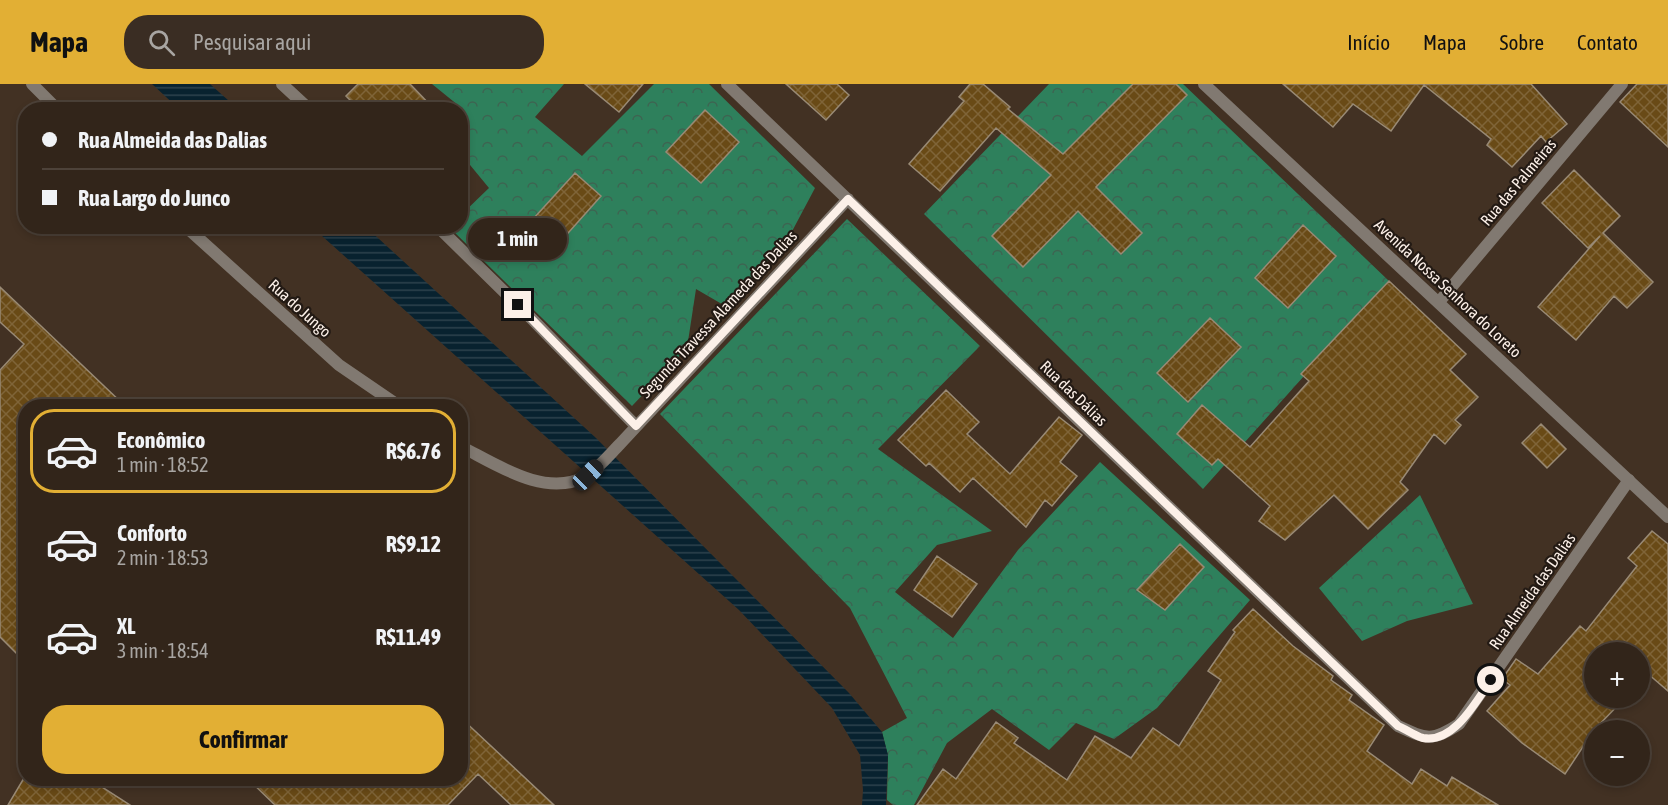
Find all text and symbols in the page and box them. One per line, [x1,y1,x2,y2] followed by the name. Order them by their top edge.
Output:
[124,15,544,69] search box
[30,26,88,58] text: Mapa
[145,26,178,59] icon: search
[193,29,311,55] text: Pesquisar aqui
[1347,30,1390,54] text: Início
[1423,30,1467,54] text: Mapa
[1500,30,1544,54] text: Sobre
[1577,30,1638,54] text: Contato
[78,127,267,153] text: Rua Almeida das Dalias
[1477,135,1560,229] street label: Rua das Palmeiras
[78,185,230,211] text: Rua Largo do Junco
[1371,215,1525,361] street label: Avenida Nossa Senhora do Loreto
[468,218,568,260] callout: 1 min
[636,226,801,402] street label: Segunda Travessa Alameda das Dalias
[497,227,538,250] text: 1 min
[265,275,335,341] street label: Rua do Jungo
[504,291,531,318] route end
[1037,357,1111,429] street label: Rua das Dálias
[45,424,99,478] icon: car
[117,427,205,453] text: Econômico
[386,438,441,464] text: R$6.76
[117,453,209,476] text: 1 min · 18:52
[569,456,607,494] car
[45,517,99,571] icon: car
[117,520,187,546] text: Conforto
[1485,529,1579,652] street label: Rua Almeida das Dalias
[386,531,441,557] text: R$9.12
[117,546,209,569] text: 2 min · 18:53
[45,610,99,664] icon: car
[117,613,135,639] text: XL
[375,624,441,650] text: R$11.49
[117,639,209,662] text: 3 min · 18:54
[1584,642,1650,786] map controls
[1584,642,1650,708] button: +
[1477,666,1504,693] route start
[42,705,444,774] button: Confirmar
[1584,720,1650,786] button: −

